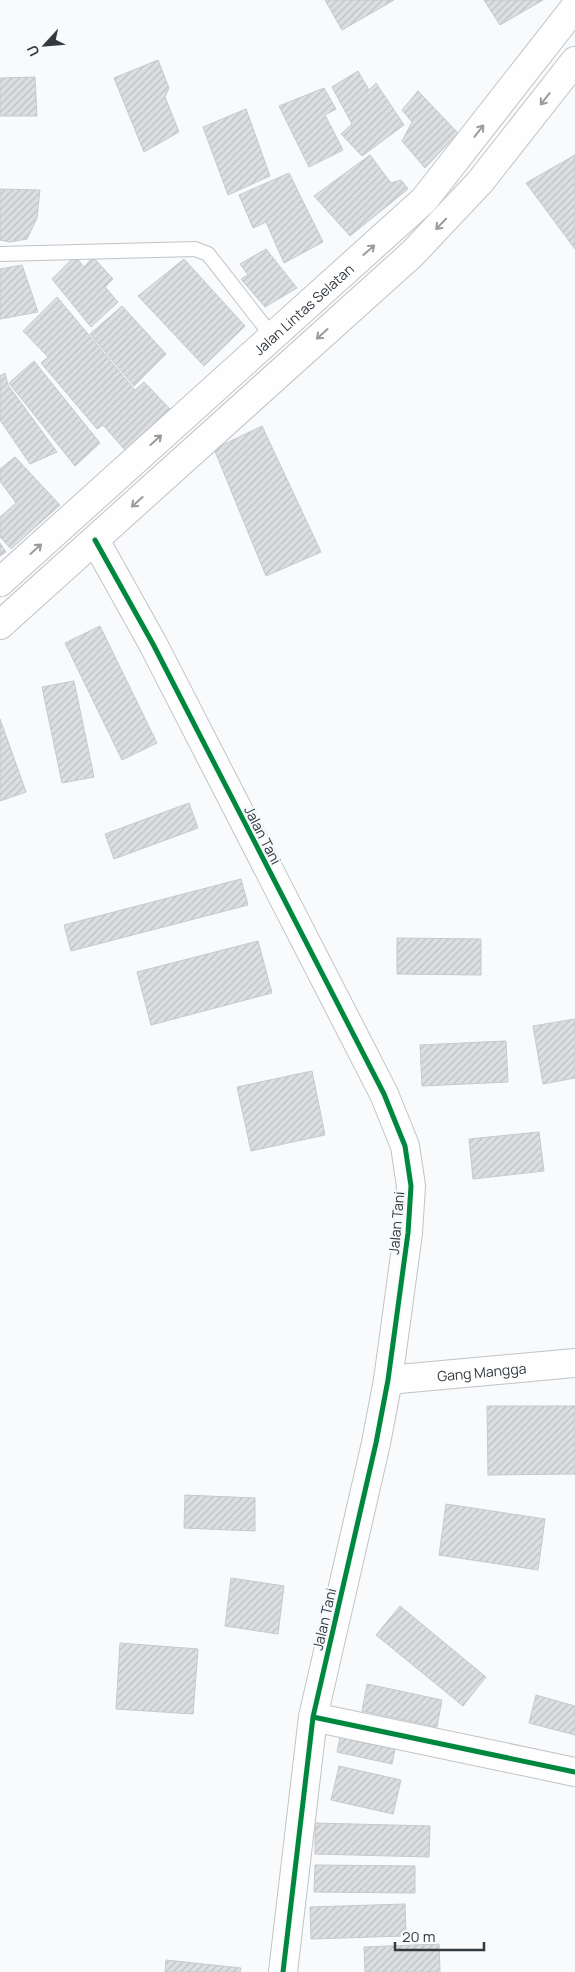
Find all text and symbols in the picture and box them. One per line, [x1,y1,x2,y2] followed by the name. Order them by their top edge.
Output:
[20,20,70,70] north arrow
[22,42,44,60] text: U
[540,92,550,106] one-way arrow
[474,124,484,138] one-way arrow
[435,217,447,230] one-way arrow
[362,244,375,256] one-way arrow
[249,259,357,359] street label: Jalan Lintas Selatan
[316,329,329,340] one-way arrow
[150,434,163,446] one-way arrow
[130,496,143,508] one-way arrow
[30,543,42,555] one-way arrow
[240,803,286,867] street label: Jalan Tani
[384,1191,408,1255] street label: Jalan Tani
[436,1358,527,1385] street label: Gang Mangga
[308,1586,340,1652] street label: Jalan Tani
[395,1920,484,1952] scale bar
[402,1926,435,1947] text: 20 m

